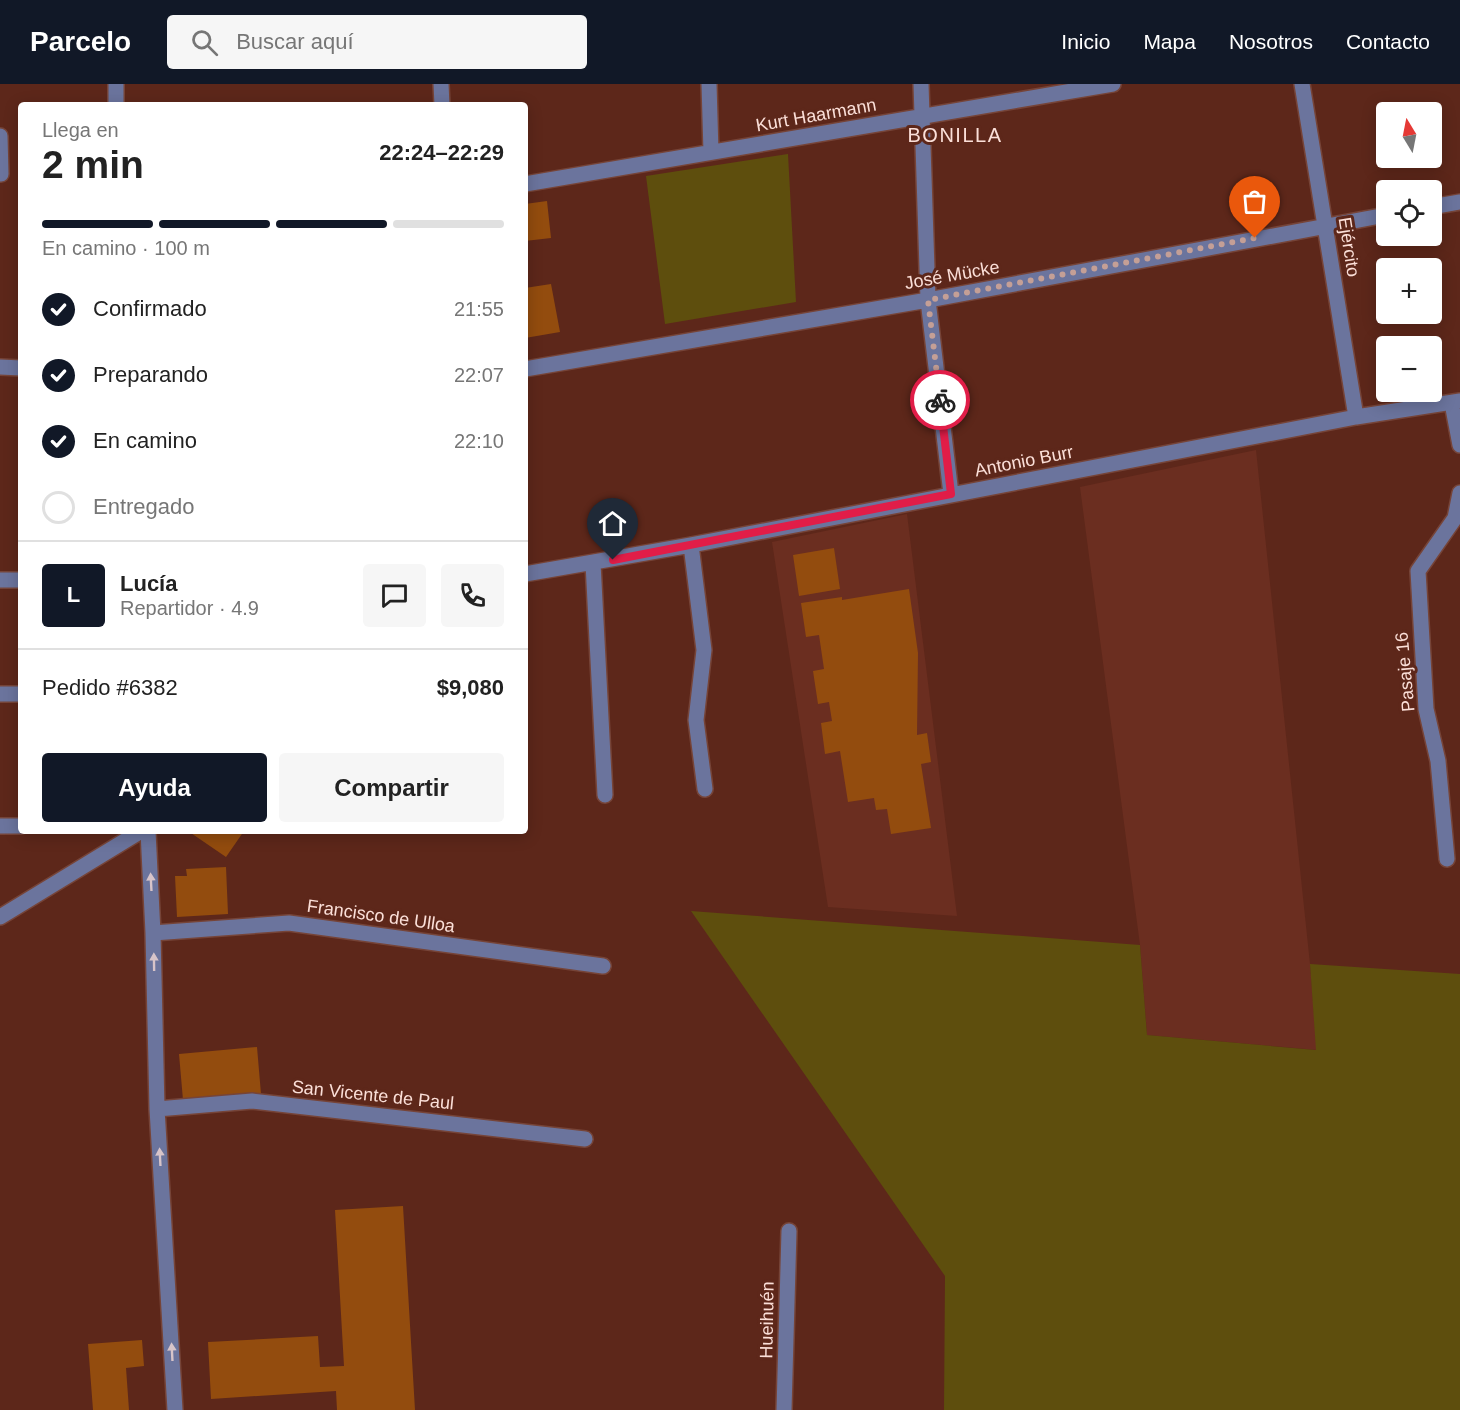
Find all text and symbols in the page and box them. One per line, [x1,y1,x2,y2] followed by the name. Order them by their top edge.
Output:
[167,15,587,69] search box
[30,26,131,57] text: Parcelo
[188,26,221,59] icon: search
[236,29,354,54] text: Buscar aquí
[1061,30,1110,53] text: Inicio
[1143,30,1196,53] text: Mapa
[1229,30,1313,53] text: Nosotros
[1346,30,1430,53] text: Contacto
[754,95,878,135] street label: Kurt Haarmann
[1376,102,1442,168] north arrow
[1376,102,1442,402] map controls
[42,119,119,141] text: Llega en
[908,124,1002,146] district label: BONILLA
[379,140,504,165] text: 22:24–22:29
[42,143,144,186] text: 2 min
[1229,176,1280,238] pin
[1376,180,1442,246] button: locate
[1238,185,1271,218] icon: bag
[1334,216,1364,278] street label: Ejército
[42,237,210,259] text: En camino · 100 m
[903,257,1001,293] street label: José Mücke
[1376,258,1442,324] button: +
[42,293,75,326] icon: check
[93,296,207,321] text: Confirmado
[454,298,504,320] text: 21:55
[1376,336,1442,402] button: −
[42,359,75,392] icon: check
[93,362,208,387] text: Preparando
[454,364,504,386] text: 22:07
[910,370,970,430] courier
[924,384,957,417] icon: bike
[42,425,75,458] icon: check
[93,428,197,453] text: En camino
[454,430,504,452] text: 22:10
[973,442,1075,480] street label: Antonio Burr
[93,494,195,519] text: Entregado
[587,498,638,560] pin
[596,507,629,540] icon: home
[363,564,426,627] button: chat
[441,564,504,627] button: phone
[120,571,177,596] text: Lucía
[67,582,80,607] text: L
[120,597,259,619] text: Repartidor · 4.9
[1392,631,1418,713] street label: Pasaje 16
[42,675,178,700] text: Pedido #6382
[437,675,504,700] text: $9,080
[42,753,267,822] button: Ayuda
[279,753,504,822] button: Compartir
[146,873,156,892] one-way arrow
[306,896,457,936] street label: Francisco de Ulloa
[149,953,159,972] one-way arrow
[291,1077,455,1113] street label: San Vicente de Paul
[155,1147,165,1166] one-way arrow
[756,1281,778,1359] street label: Hueihuén
[167,1342,176,1361] one-way arrow

